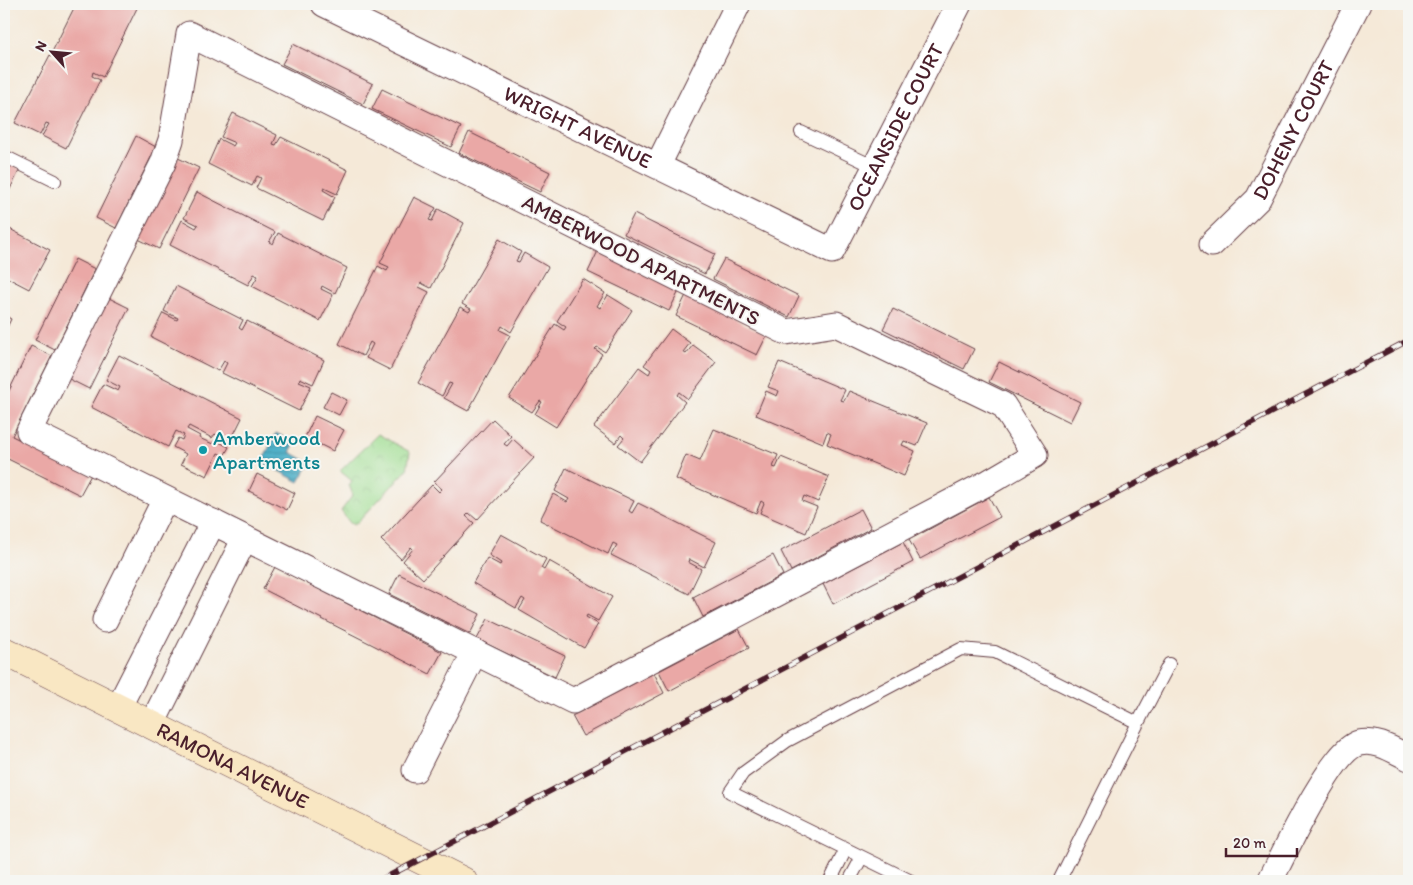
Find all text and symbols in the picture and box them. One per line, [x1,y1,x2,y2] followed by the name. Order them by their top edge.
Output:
[28,28,78,78] north arrow
[31,38,51,54] text: N
[842,39,949,215] street label: OCEANSIDE COURT
[1247,55,1339,204] street label: DOHENY COURT
[500,80,656,174] street label: WRIGHT AVENUE
[518,189,764,331] street label: AMBERWOOD APARTMENTS
[213,425,320,474] place label: Amberwood Apartments
[197,444,209,456] marker: Amberwood Apartments
[153,717,313,814] street label: RAMONA AVENUE
[1226,825,1297,857] scale bar
[1233,834,1267,852] text: 20 m

